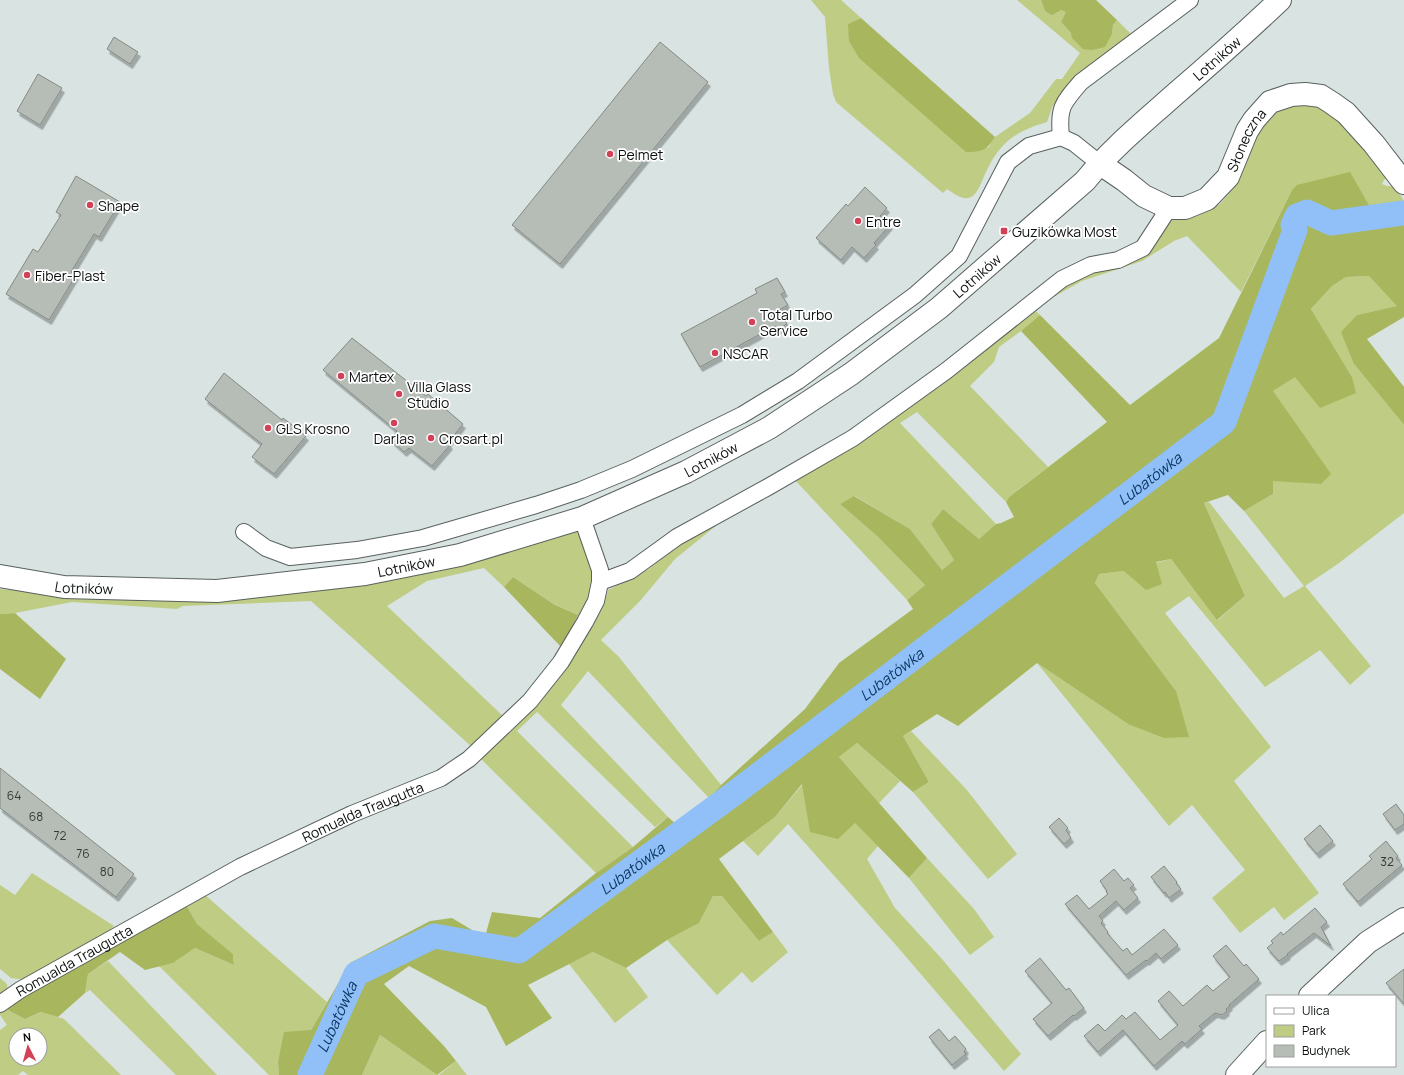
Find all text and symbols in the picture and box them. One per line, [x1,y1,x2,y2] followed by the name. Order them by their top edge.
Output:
[1188,31,1245,84] street label: Lotników
[1222,104,1270,175] street label: Słoneczna
[618,145,664,164] place label: Pelmet
[605,149,615,159] marker: Pelmet
[98,196,139,215] place label: Shape
[85,200,95,210] marker: Shape
[866,212,901,231] place label: Entre
[853,216,863,226] marker: Entre
[1012,222,1117,241] place label: Guzikówka Most
[999,226,1009,236] marker: Guzikówka Most
[948,249,1005,302] street label: Lotników
[35,266,106,285] place label: Fiber-Plast
[22,270,32,280] marker: Fiber-Plast
[760,305,833,340] place label: Total Turbo Service
[747,317,757,327] marker: Total Turbo Service
[723,344,769,363] place label: NSCAR
[710,348,720,358] marker: NSCAR
[349,367,395,386] place label: Martex
[336,371,346,381] marker: Martex
[407,377,471,412] place label: Villa Glass Studio
[394,389,404,399] marker: Villa Glass Studio
[389,418,399,428] marker: Darlas
[276,419,350,438] place label: GLS Krosno
[263,423,273,433] marker: GLS Krosno
[374,429,414,448] place label: Darlas
[439,429,503,448] place label: Crosart.pl
[426,433,436,443] marker: Crosart.pl
[681,437,741,481] street label: Lotników
[1113,447,1186,510] water label: Lubatówka
[376,551,437,581] street label: Lotników
[53,576,114,598] street label: Lotników
[855,643,928,705] water label: Lubatówka
[299,777,426,846] street label: Romualda Traugutta
[7,787,21,804] house number: 64
[29,808,43,825] house number: 68
[54,827,67,844] house number: 72
[595,837,669,899] water label: Lubatówka
[76,845,90,862] house number: 76
[1380,853,1394,870] house number: 32
[100,863,114,880] house number: 80
[12,920,135,1000] street label: Romualda Traugutta
[311,977,362,1055] water label: Lubatówka
[1266,995,1396,1067] legend
[1302,1002,1329,1019] text: Ulica
[1302,1022,1327,1039] text: Park
[8,1027,48,1067] north arrow
[22,1029,32,1044] text: N
[1302,1042,1351,1059] text: Budynek

